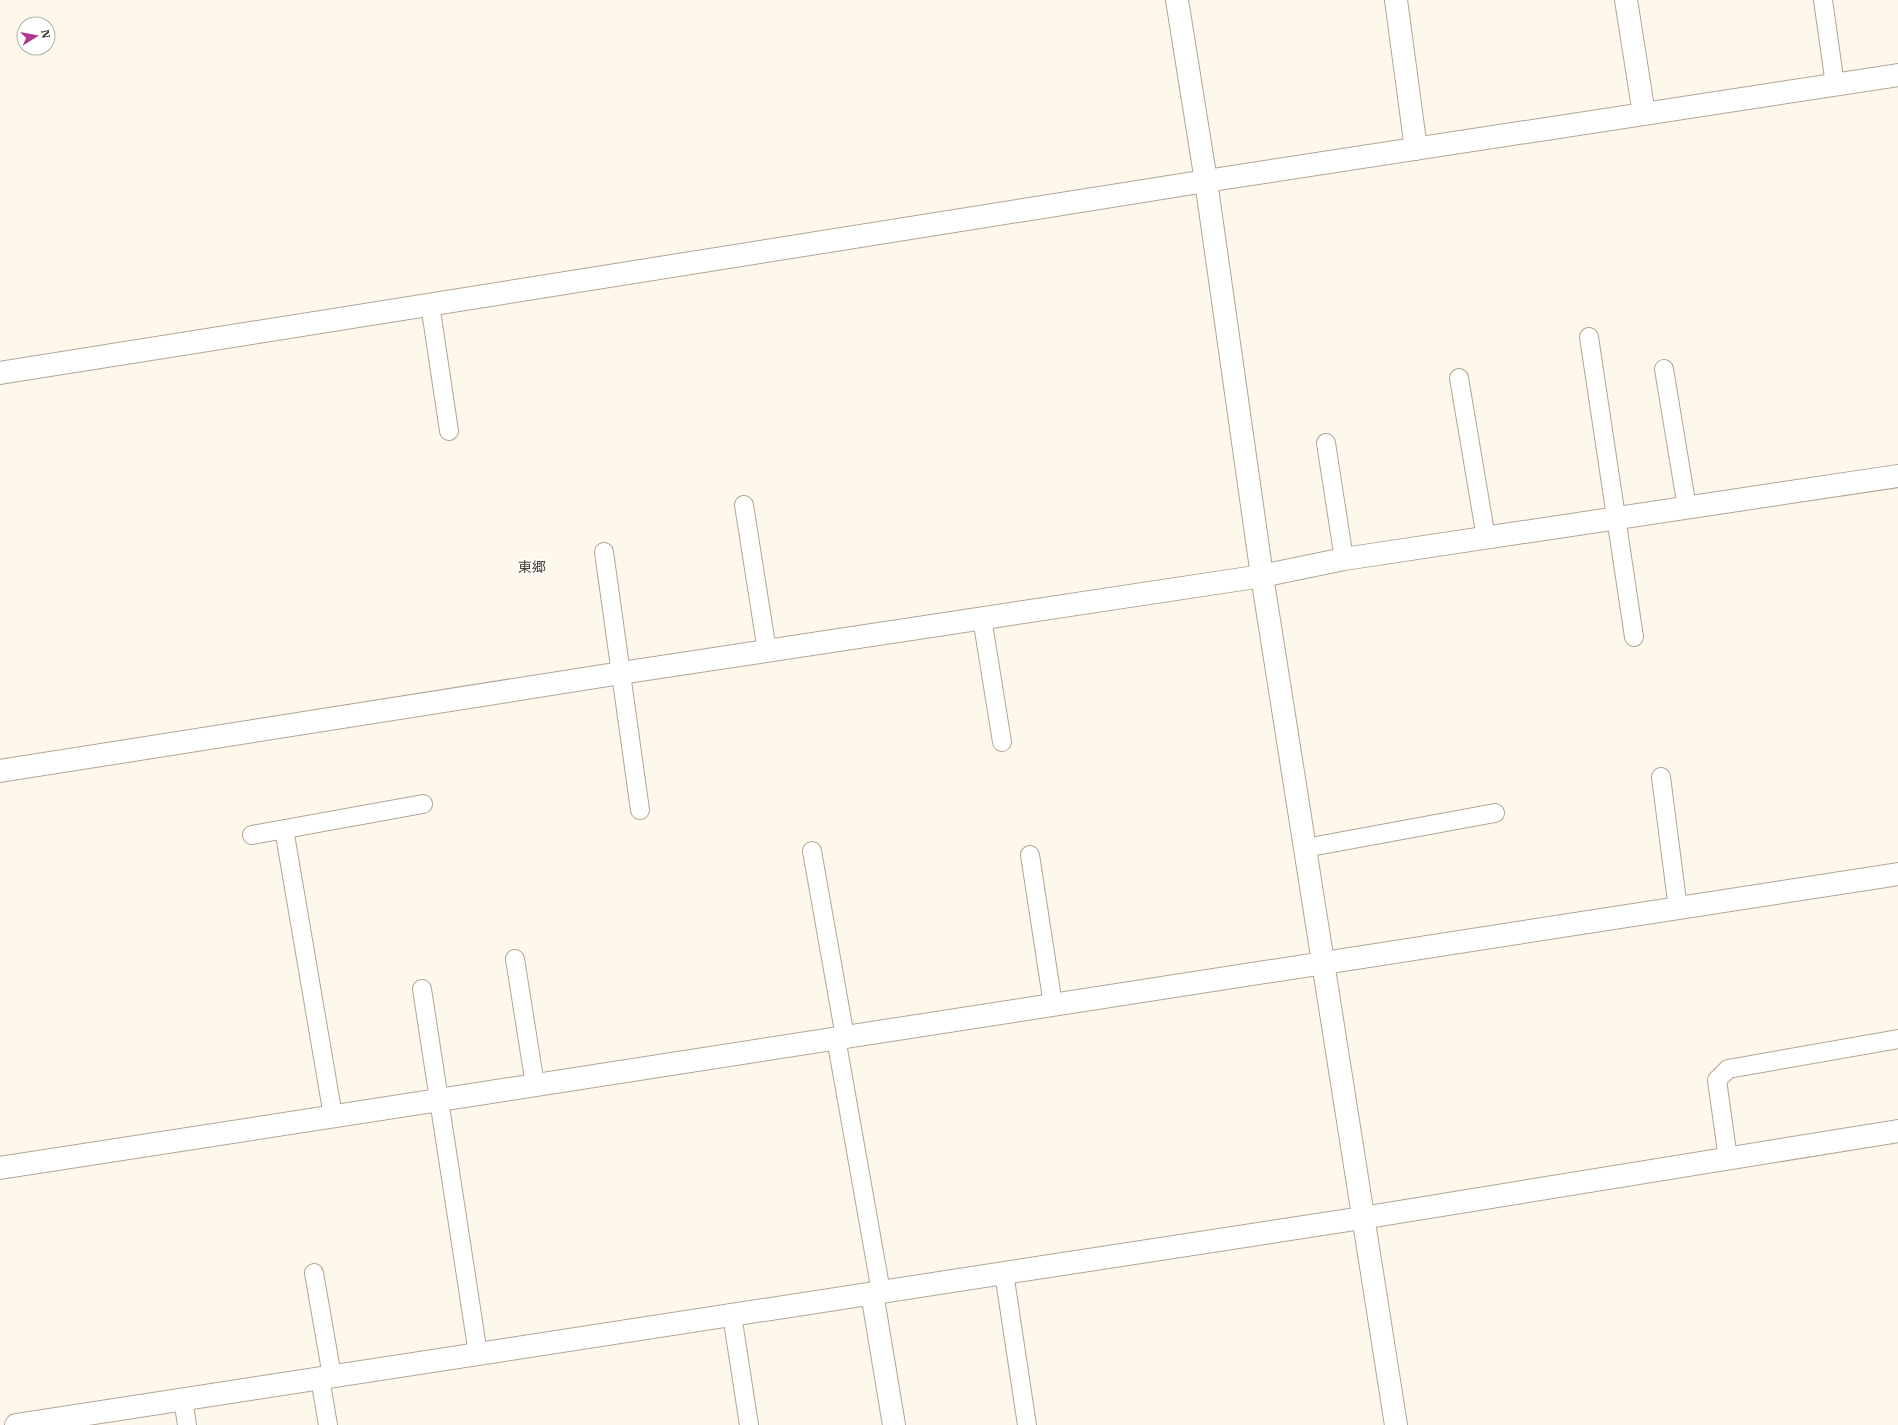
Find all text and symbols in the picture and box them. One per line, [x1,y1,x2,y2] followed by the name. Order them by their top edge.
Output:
[16,16,56,56] north arrow
[38,28,54,40] text: N
[518,558,546,576] district label: 東郷

